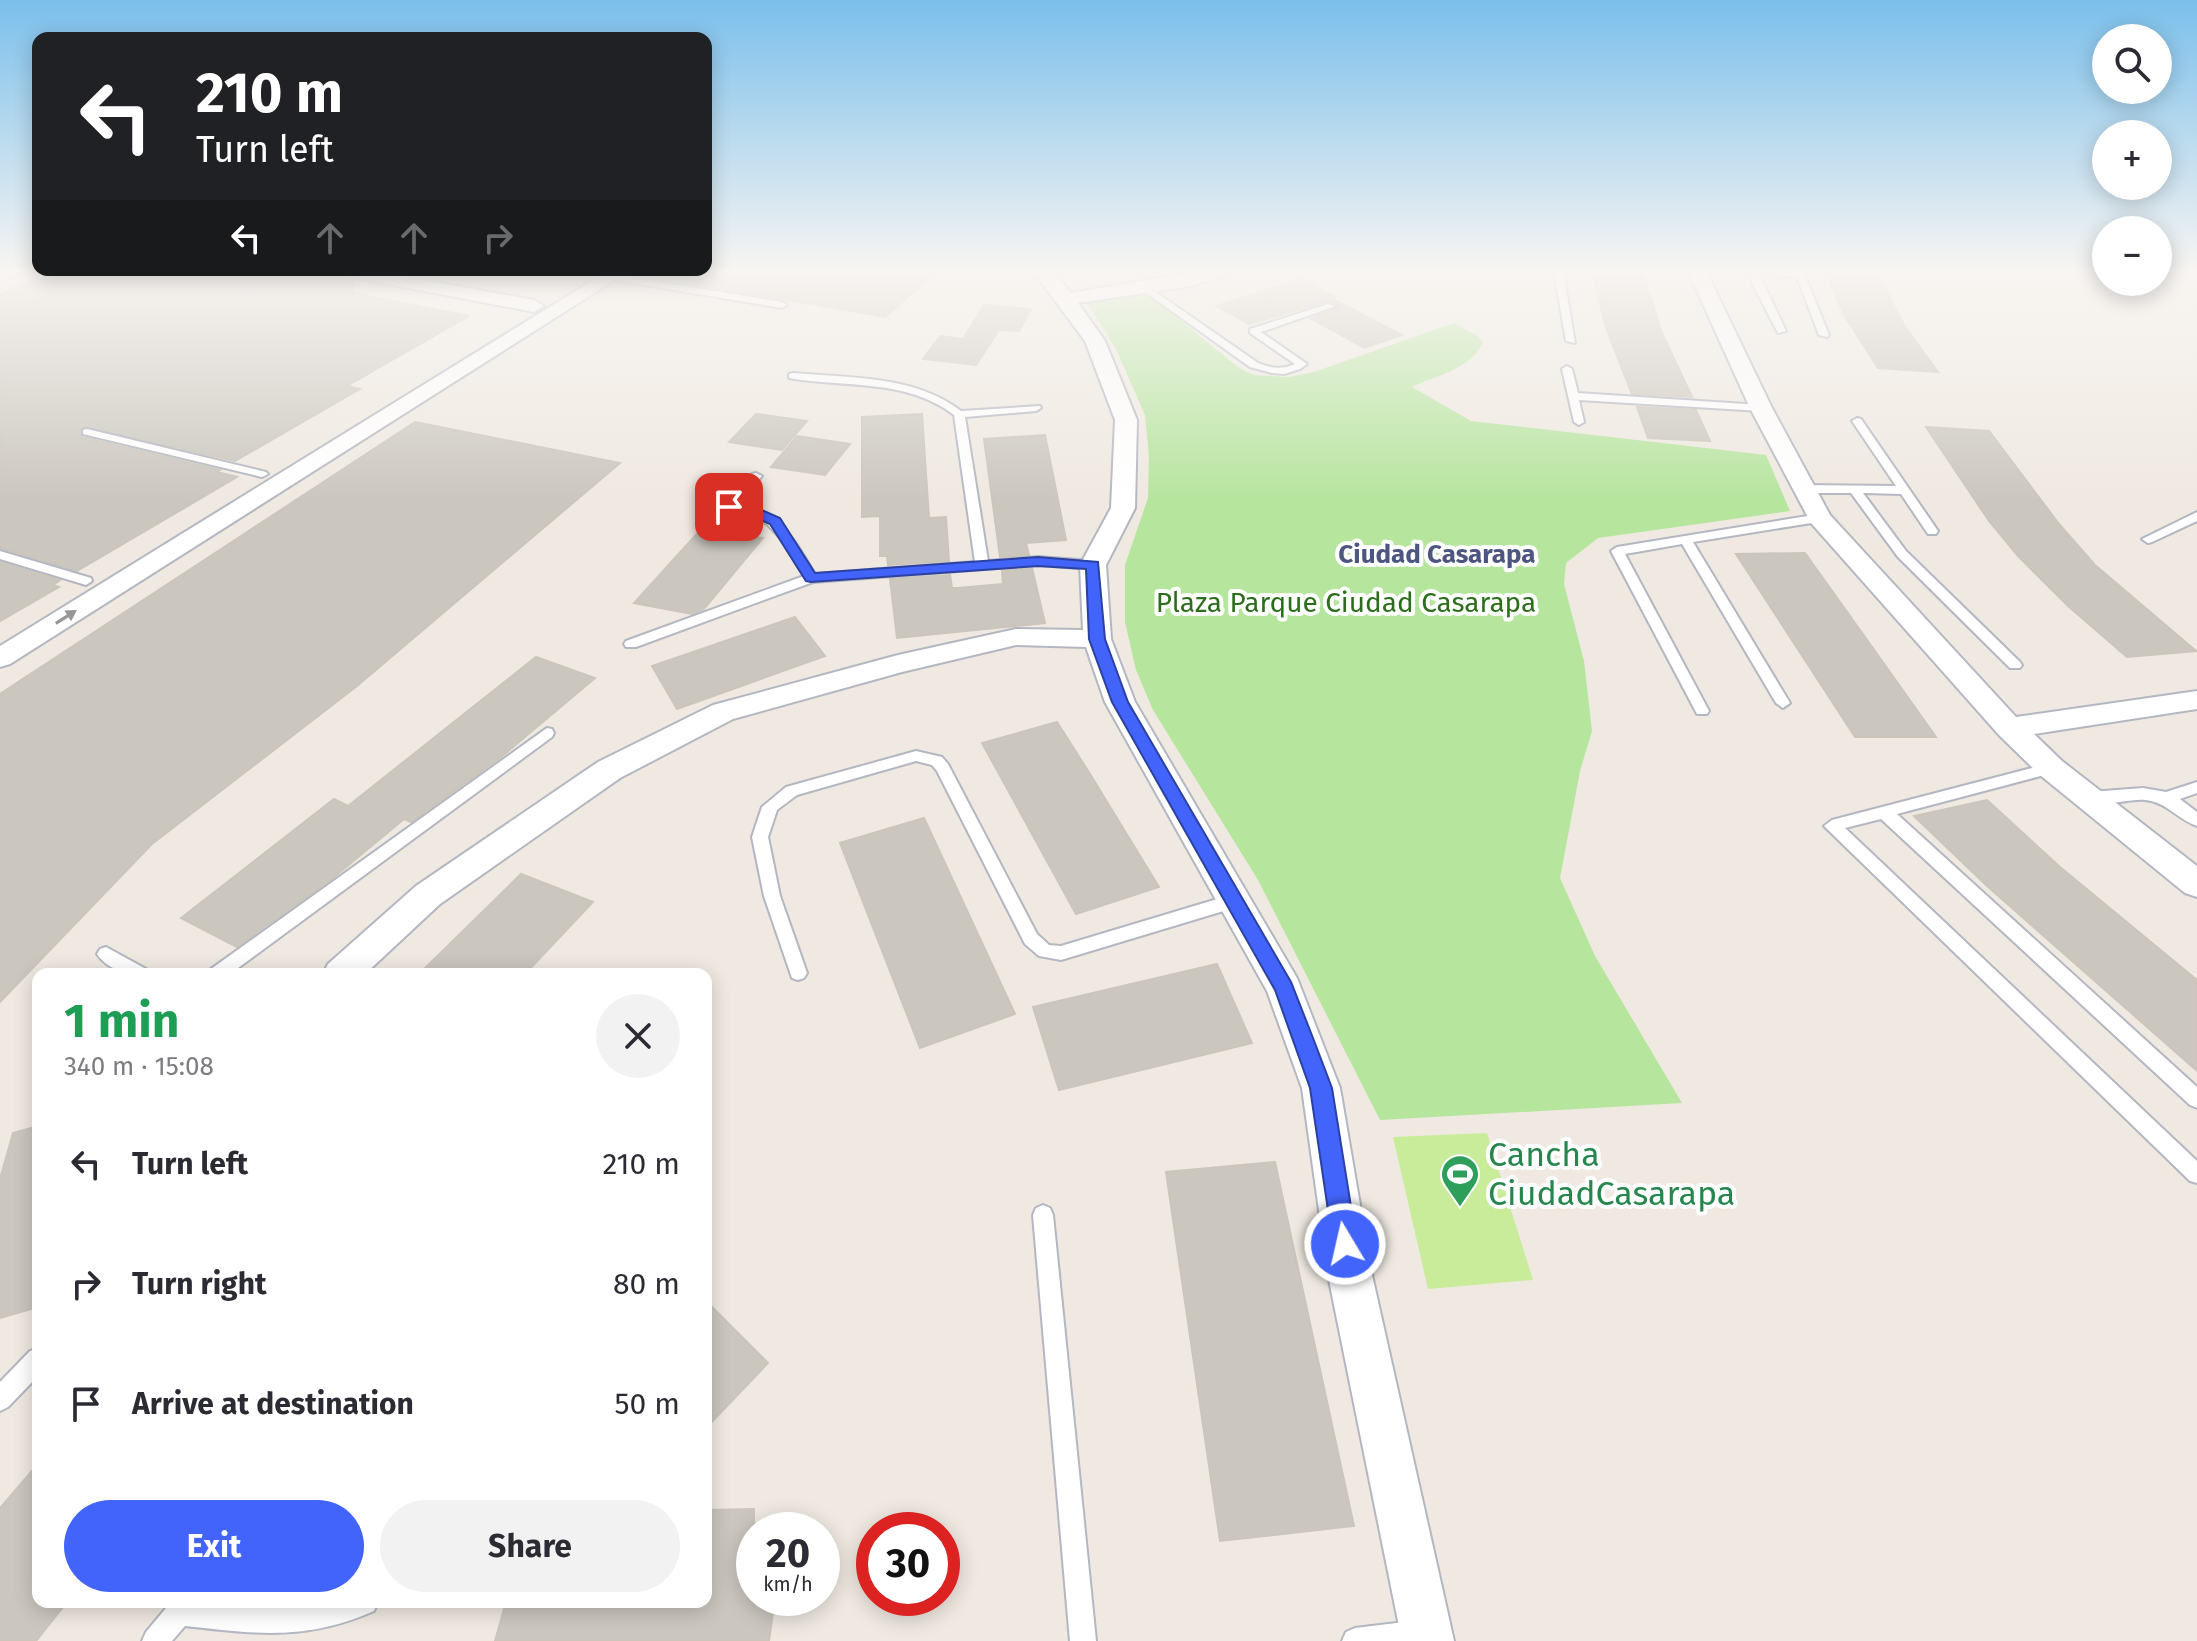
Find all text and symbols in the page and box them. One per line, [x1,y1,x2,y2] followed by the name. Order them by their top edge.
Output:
[2092,24,2172,296] map controls
[2092,24,2172,104] button: search
[196,60,343,127] text: 210 m
[64,64,168,168] icon: left
[2092,120,2172,200] button: +
[196,128,334,172] text: Turn left
[224,216,268,260] icon: left
[308,216,352,260] icon: ahead
[392,216,436,260] icon: ahead
[476,216,520,260] icon: right
[2092,216,2172,296] button: −
[695,473,763,541] pin
[707,485,751,529] icon: arrive
[1338,539,1536,570] district label: Ciudad Casarapa
[1156,586,1536,619] park label: Plaza Parque Ciudad Casarapa
[55,610,77,624] one-way arrow
[64,992,179,1050] text: 1 min
[596,994,680,1078] button: close
[64,1051,214,1082] text: 340 m · 15:08
[1488,1134,1735,1214] place label: Cancha CiudadCasarapa
[64,1142,108,1186] icon: left
[132,1146,248,1182] text: Turn left
[603,1146,680,1182] text: 210 m
[1439,1153,1481,1208] sports icon: Cancha CiudadCasarapa
[1303,1202,1387,1286] position arrow
[64,1262,108,1306] icon: right
[132,1266,267,1302] text: Turn right
[613,1266,680,1302] text: 80 m
[64,1382,108,1426] icon: arrive
[132,1386,414,1422] text: Arrive at destination
[615,1386,680,1422] text: 50 m
[64,1500,364,1592] button: Exit
[380,1500,680,1592] button: Share
[856,1512,960,1616] speed limit sign: 30
[766,1530,810,1578] text: 20
[763,1572,813,1596] text: km/h

